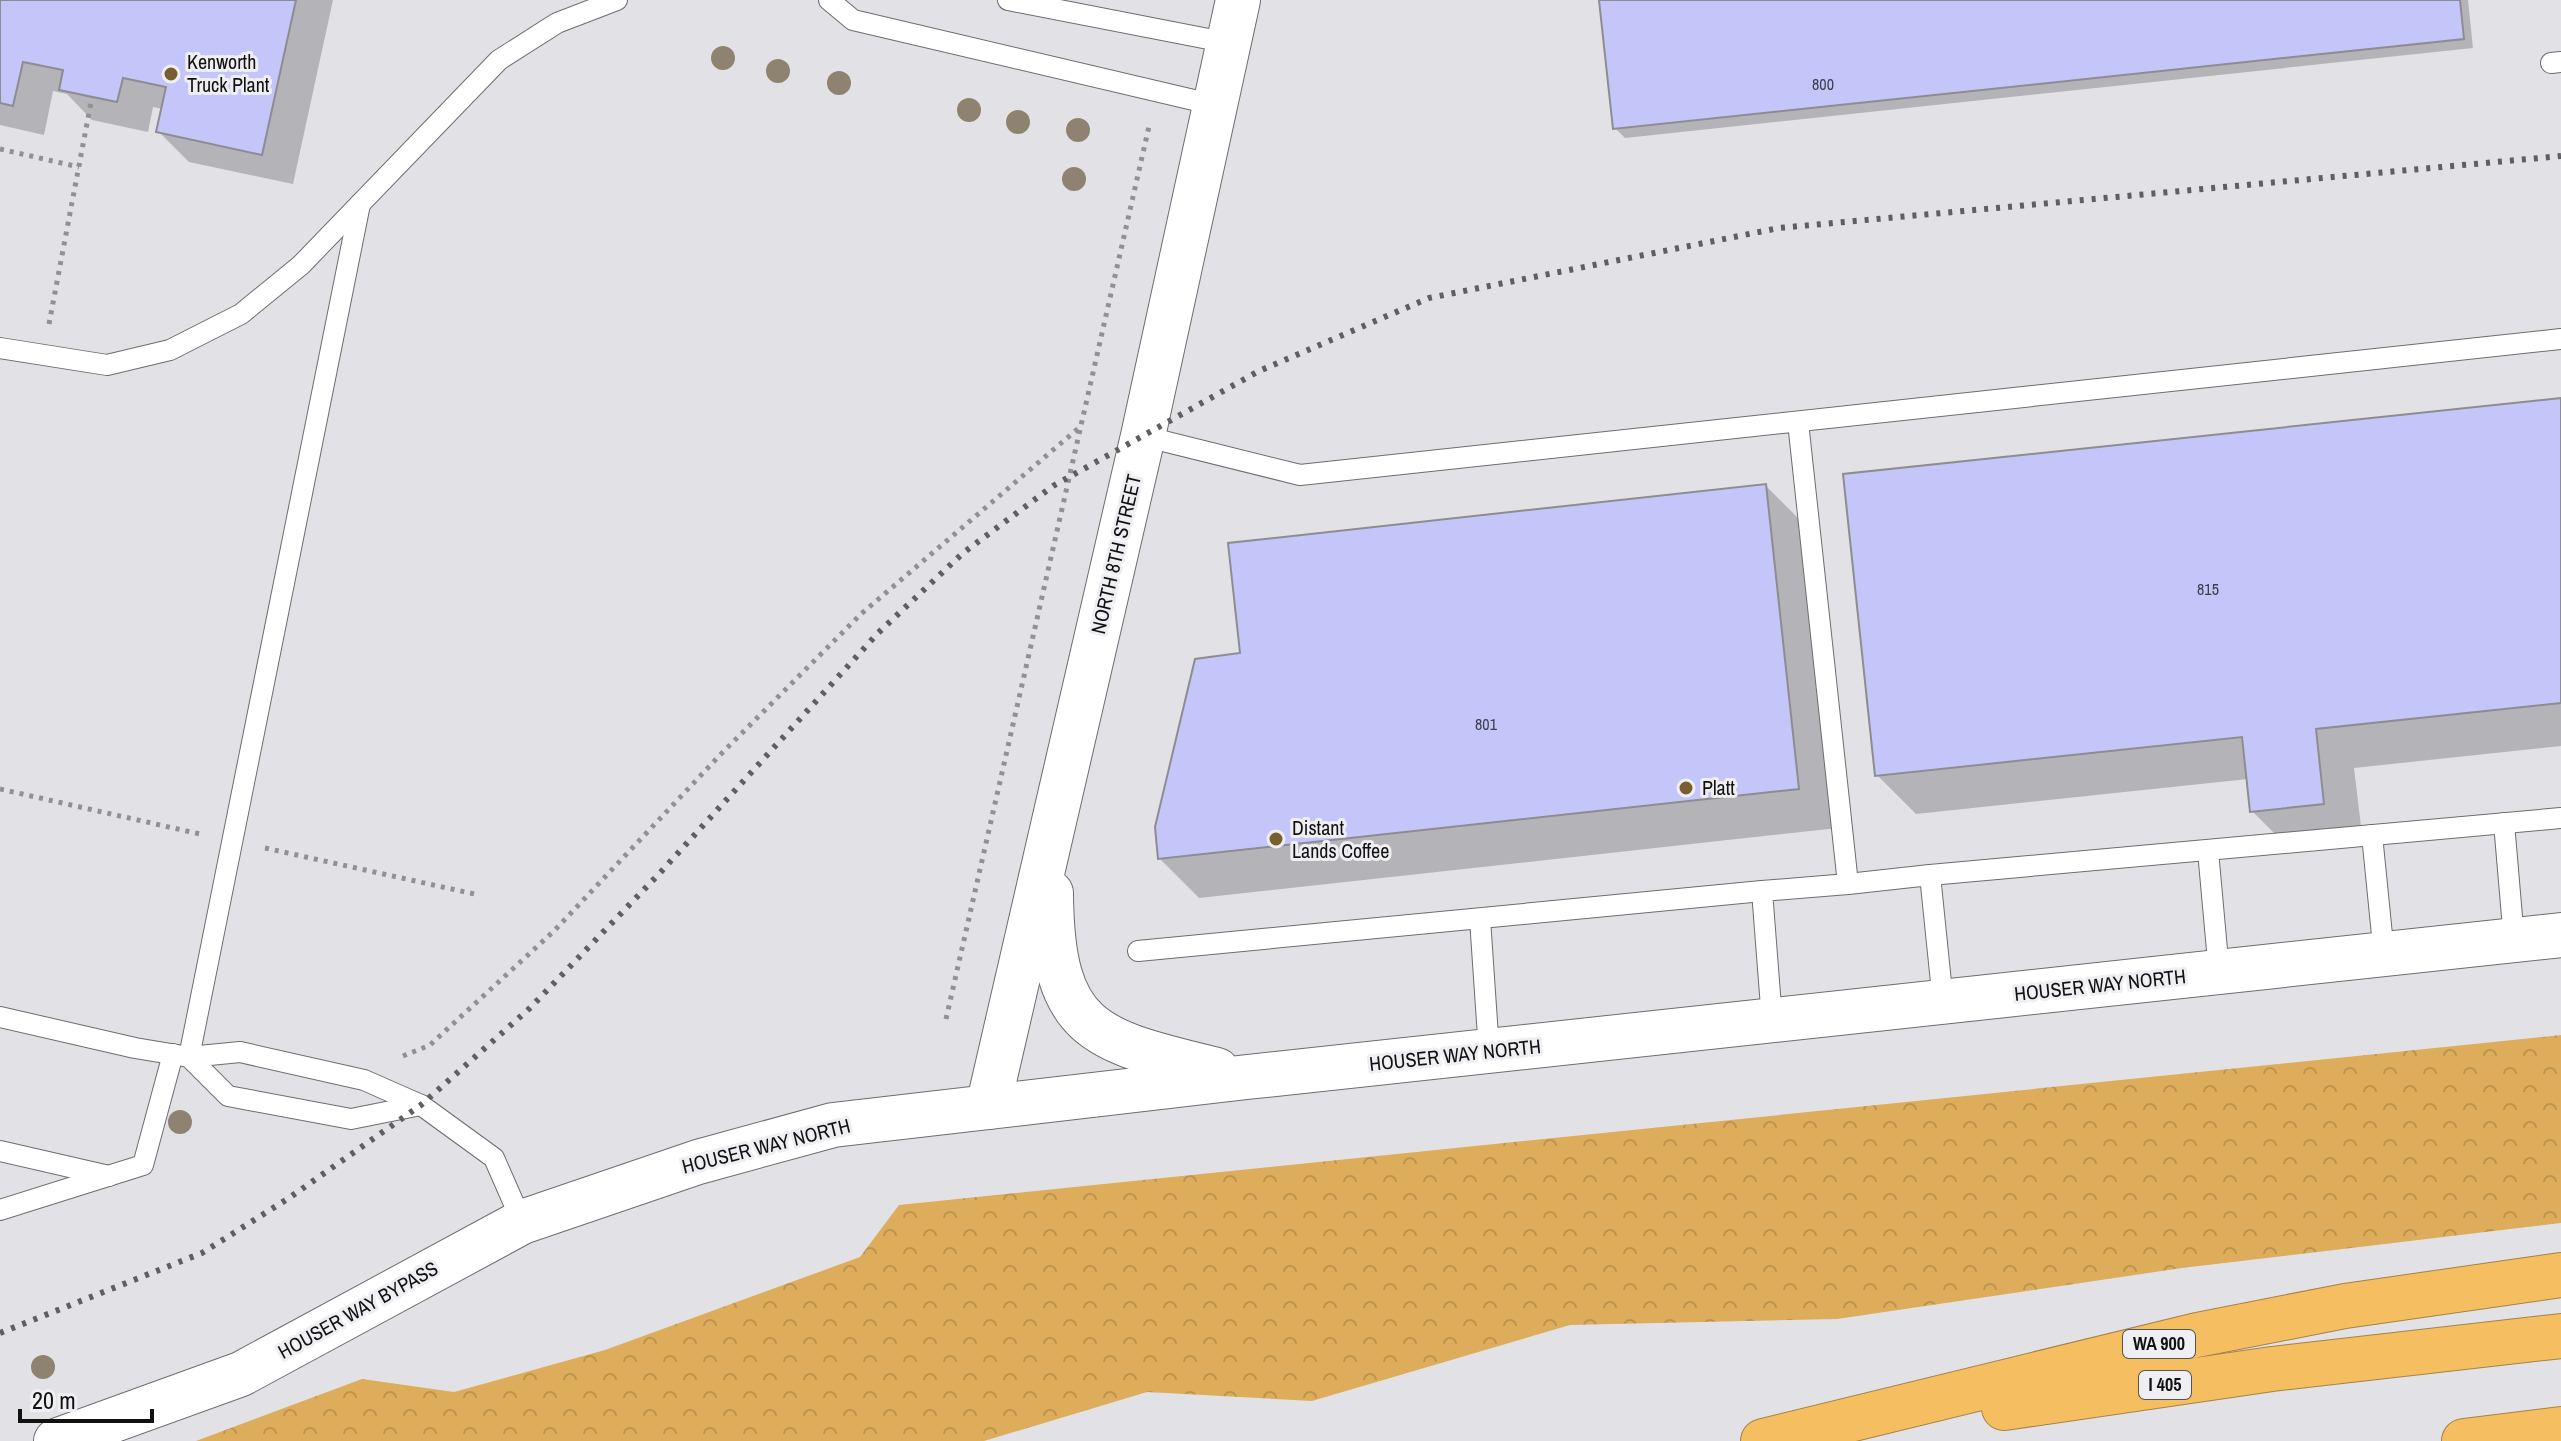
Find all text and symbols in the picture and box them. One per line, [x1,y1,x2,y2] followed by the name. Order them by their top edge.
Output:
[187,48,270,98] place label: Kenworth Truck Plant
[162,65,180,83] marker: Kenworth Truck Plant
[1812,73,1834,95] house number: 800
[1084,472,1147,636] street label: NORTH 8TH STREET
[2197,578,2219,600] house number: 815
[1475,713,1498,735] house number: 801
[1702,774,1735,801] place label: Platt
[1677,779,1695,797] marker: Platt
[1292,814,1389,864] place label: Distant Lands Coffee
[1267,830,1285,848] marker: Distant Lands Coffee
[2013,962,2187,1007] street label: HOUSER WAY NORTH
[1368,1032,1542,1077] street label: HOUSER WAY NORTH
[679,1112,853,1179] street label: HOUSER WAY NORTH
[273,1254,443,1365] street label: HOUSER WAY BYPASS
[2123,1330,2195,1358] road number: WA 900
[2139,1371,2191,1399] road number: I 405
[20,1373,152,1423] scale bar
[32,1384,76,1416] text: 20 m

